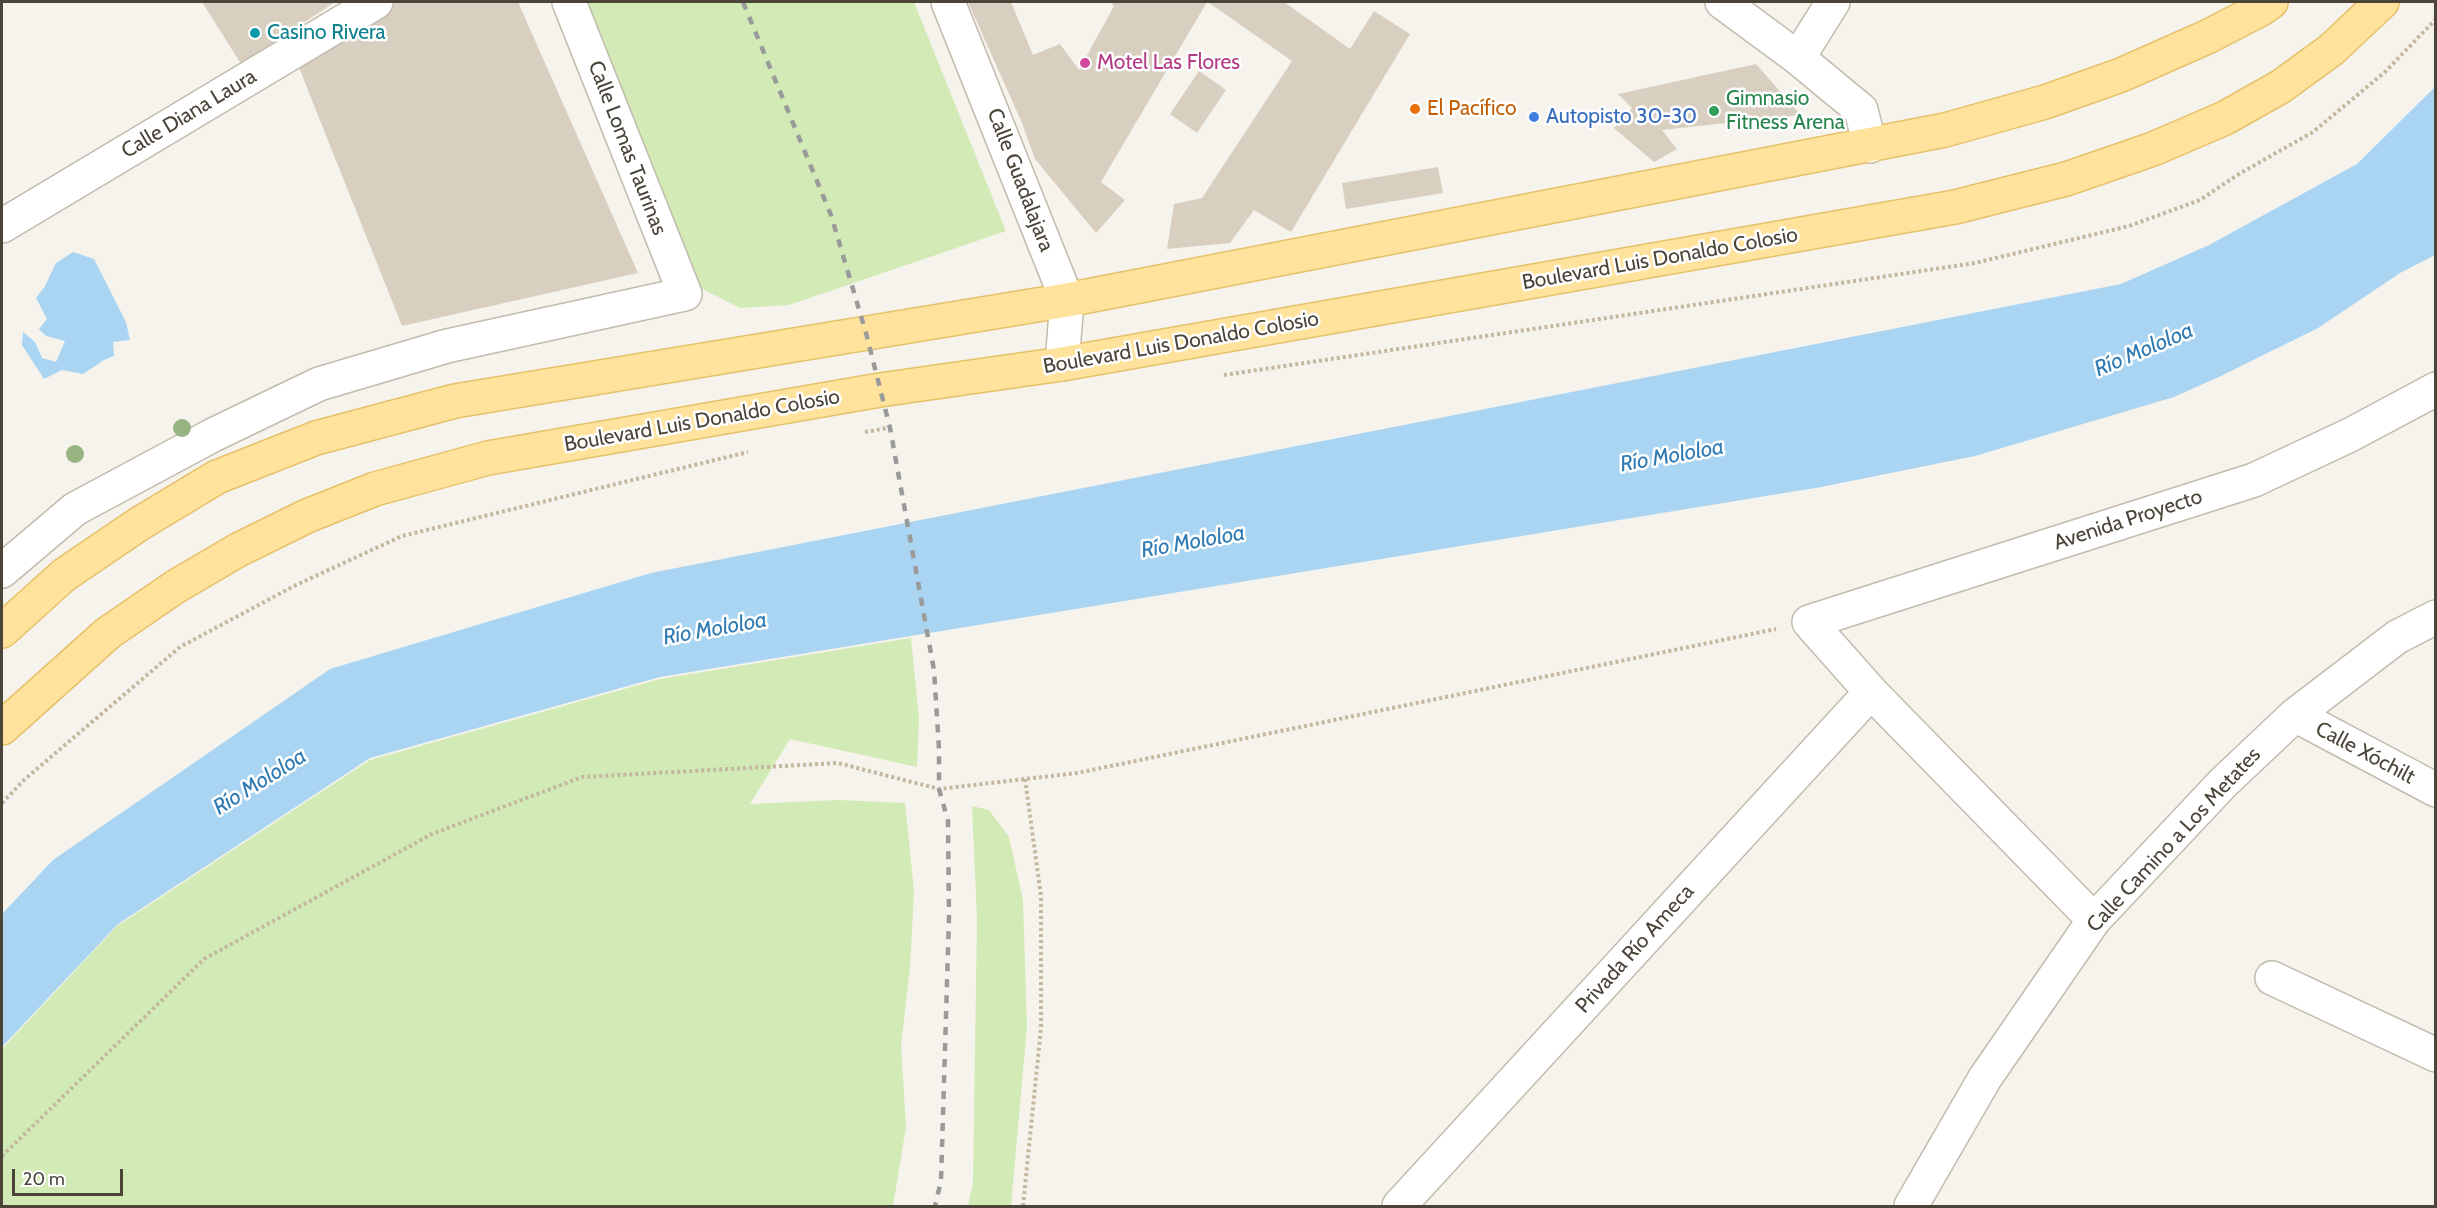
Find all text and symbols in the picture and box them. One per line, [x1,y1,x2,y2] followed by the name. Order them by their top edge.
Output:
[267,20,386,46] place label: Casino Rivera
[248,26,262,40] marker: Casino Rivera
[1097,50,1240,76] place label: Motel Las Flores
[1078,56,1092,70] marker: Motel Las Flores
[582,57,672,239] street label: Calle Lomas Taurinas
[117,64,261,164] street label: Calle Diana Laura
[1726,86,1845,136] place label: Gimnasio Fitness Arena
[1427,96,1516,122] place label: El Pacífico
[1408,102,1422,116] marker: El Pacífico
[1546,104,1697,130] place label: Autopisto 30-30
[1707,104,1721,118] marker: Gimnasio Fitness Arena
[981,105,1059,255] street label: Calle Guadalajara
[1527,110,1541,124] marker: Autopisto 30-30
[1520,222,1800,296] street label: Boulevard Luis Donaldo Colosio
[1041,306,1321,380] street label: Boulevard Luis Donaldo Colosio
[2091,317,2197,383] water label: Río Mololoa
[562,384,842,458] street label: Boulevard Luis Donaldo Colosio
[1618,434,1726,478] water label: Río Mololoa
[2051,484,2205,556] street label: Avenida Proyecto
[1139,520,1247,564] water label: Río Mololoa
[661,607,769,651] water label: Río Mololoa
[2311,716,2419,790] street label: Calle Xóchilt
[2082,742,2266,938] street label: Calle Camino a Los Metates
[209,743,311,821] water label: Río Mololoa
[1571,879,1699,1019] street label: Privada Río Ameca
[15,1157,126,1195] scale bar
[23,1168,65,1190] text: 20 m

